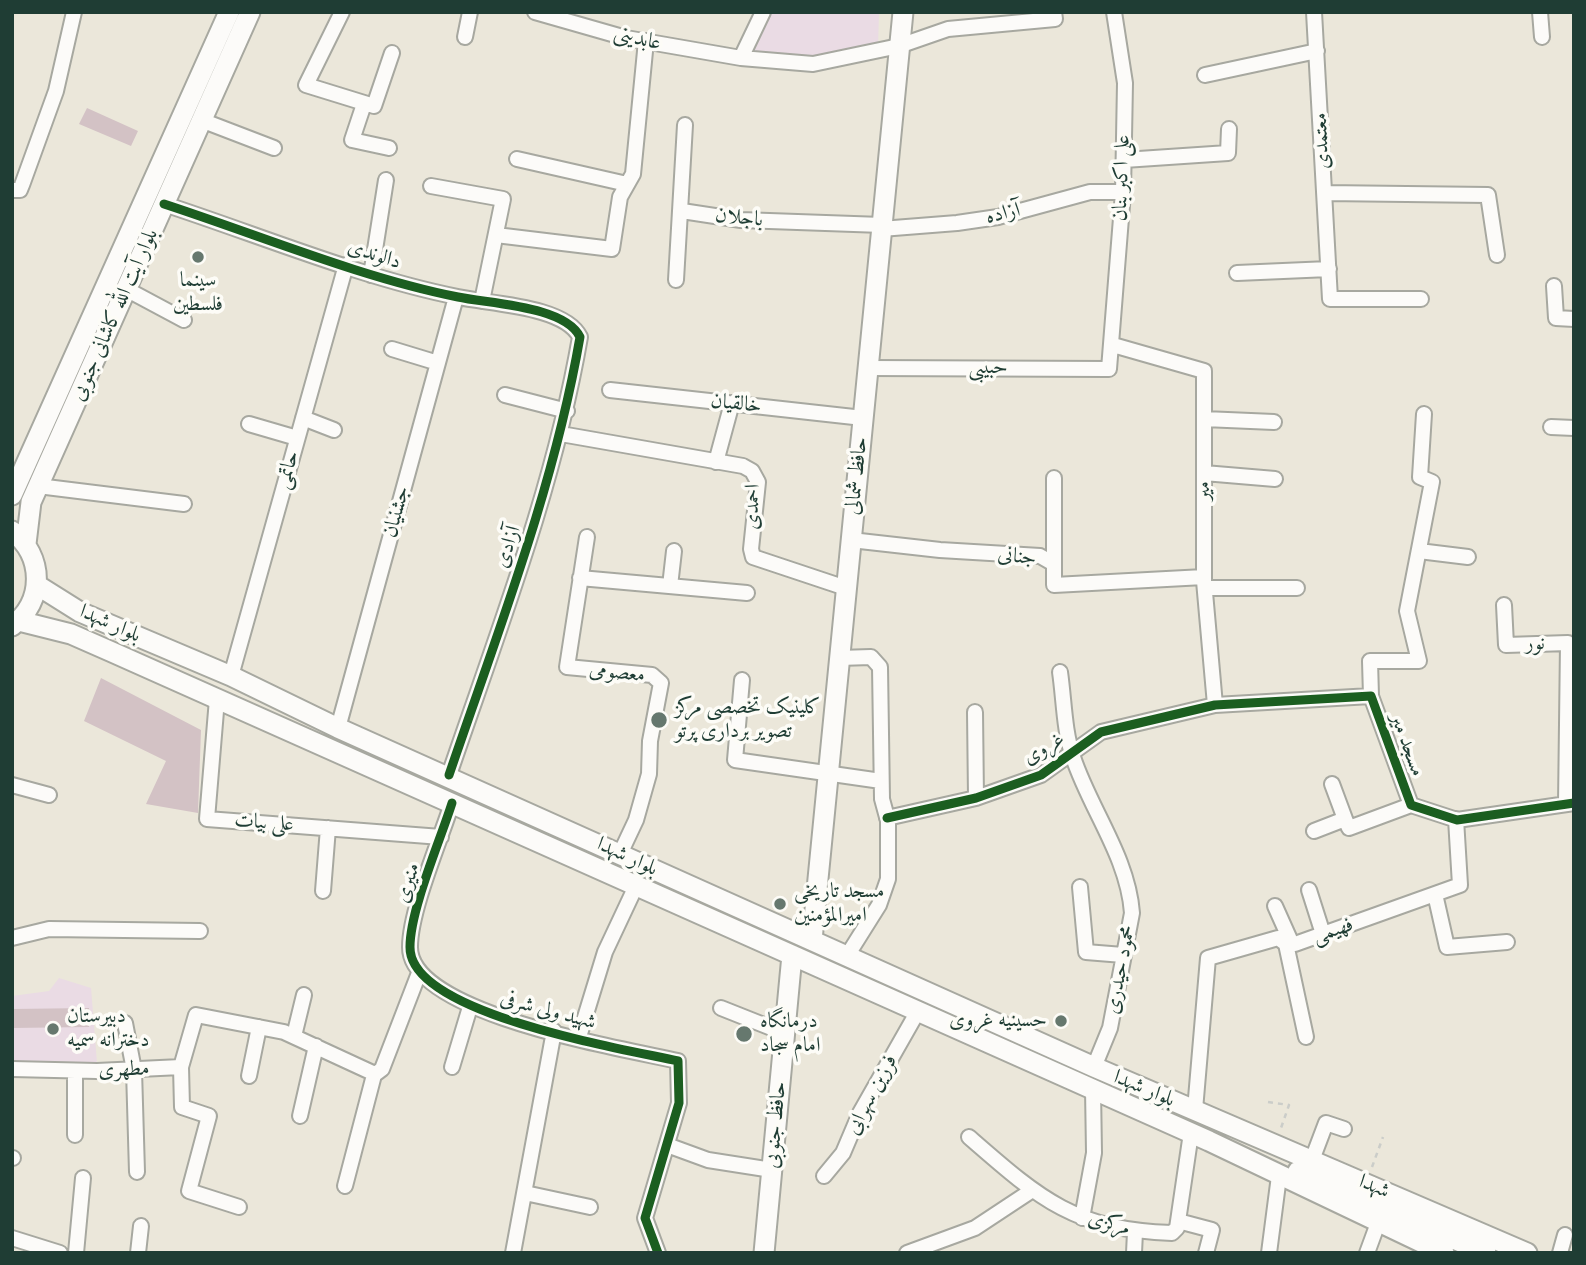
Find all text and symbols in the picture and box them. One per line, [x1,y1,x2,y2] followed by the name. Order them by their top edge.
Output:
[611,22,663,56] street label: عابدینی
[1308,112,1336,170] street label: معتمدی
[1108,134,1136,222] street label: علی اکبر بنان
[983,198,1023,230] street label: آزاده
[714,203,764,233] street label: باجلان
[66,225,164,405] street label: بلوار آیت الله کاشانی جنوبی
[344,235,404,275] street label: دالوندی
[190,249,206,265] marker: سینما فلسطین
[173,268,223,318] place label: سینما فلسطین
[968,355,1008,381] street label: حبیبی
[709,389,763,419] street label: خالقیان
[840,436,874,516] street label: حافظ شمالی
[271,448,305,492] street label: حاتمی
[1191,481,1217,501] street label: میر
[378,483,416,541] street label: جشنیان
[740,484,766,530] street label: احمدی
[489,523,527,571] street label: آزادی
[996,542,1038,572] street label: جنانی
[75,599,145,649] street label: بلوار شهدا
[1525,631,1545,657] street label: نور
[588,658,646,688] street label: معصومی
[675,695,821,745] place label: کلینیک تخصصی مرکز تصویر برداری پرتو
[649,710,669,730] marker: کلینیک تخصصی مرکز تصویر برداری پرتو
[1384,710,1430,780] street label: مسجد میر
[1018,727,1070,771] street label: غروی
[233,808,295,838] street label: علی بیات
[592,832,662,882] street label: بلوار شهدا
[390,860,426,906] street label: منیری
[794,879,884,929] place label: مسجد تاریخی امیرالمؤمنین
[772,896,788,912] marker: مسجد تاریخی امیرالمؤمنین
[1309,912,1357,950] street label: فهیمی
[1100,924,1142,1016] street label: محمود حیدری
[497,986,599,1036] street label: شهید ولی شرفی
[67,1004,149,1054] place label: دبیرستان دخترانه سمیه
[949,1008,1047,1034] place label: حسینیه غروی
[760,1009,820,1059] place label: درمانگاه امام سجاد
[1053,1013,1069,1029] marker: حسینیه غروی
[45,1021,61,1037] marker: دبیرستان دخترانه سمیه
[734,1024,754,1044] marker: درمانگاه امام سجاد
[840,1051,904,1139] street label: فرزین سهرابی
[98,1057,150,1083] street label: مطهری
[1109,1065,1179,1113] street label: بلوار شهدا
[760,1080,792,1170] street label: حافظ جنوبی
[1355,1169,1393,1205] street label: شهدا
[1085,1206,1133,1242] street label: مرکزی

